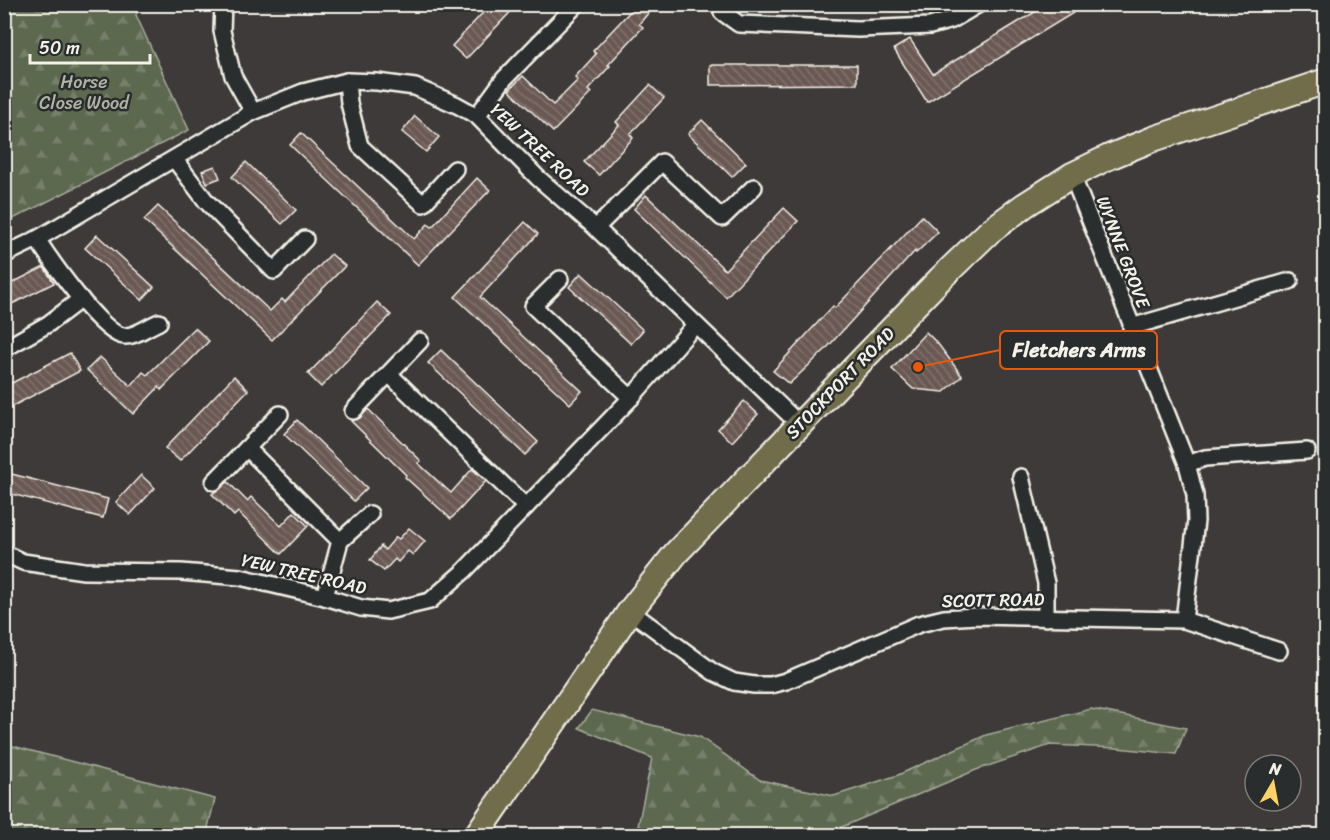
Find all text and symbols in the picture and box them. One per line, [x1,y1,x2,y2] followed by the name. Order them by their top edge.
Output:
[30,27,150,65] scale bar
[39,32,80,64] text: 50 m
[39,66,130,119] park label: Horse Close Wood
[482,95,598,205] street label: YEW TREE ROAD
[1087,191,1159,314] street label: WYNNE GROVE
[777,319,903,447] street label: STOCKPORT ROAD
[1000,331,1157,369] callout: Fletchers Arms
[1012,333,1146,368] text: Fletchers Arms
[238,544,370,604] street label: YEW TREE ROAD
[941,583,1045,617] street label: SCOTT ROAD
[1243,753,1303,813] north arrow
[1267,753,1284,784] text: N

